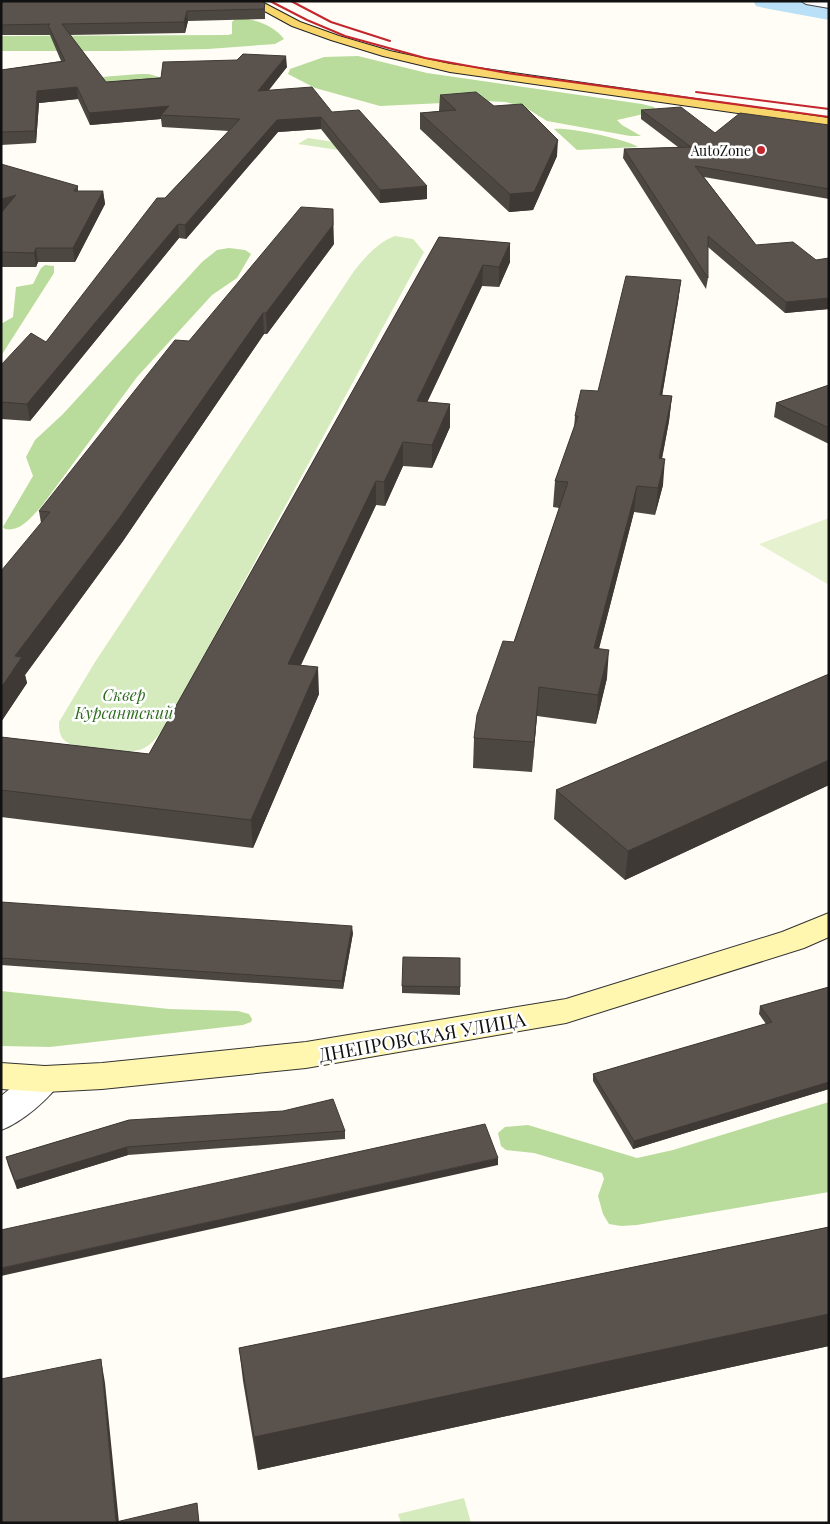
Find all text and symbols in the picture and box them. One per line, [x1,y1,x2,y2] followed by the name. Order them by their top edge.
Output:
[690,141,751,160] place label: AutoZone
[755,144,767,156] marker: AutoZone
[74,684,174,723] park label: Сквер Курсантский
[317,1005,528,1067] street label: ДНЕПРОВСКАЯ УЛИЦА

